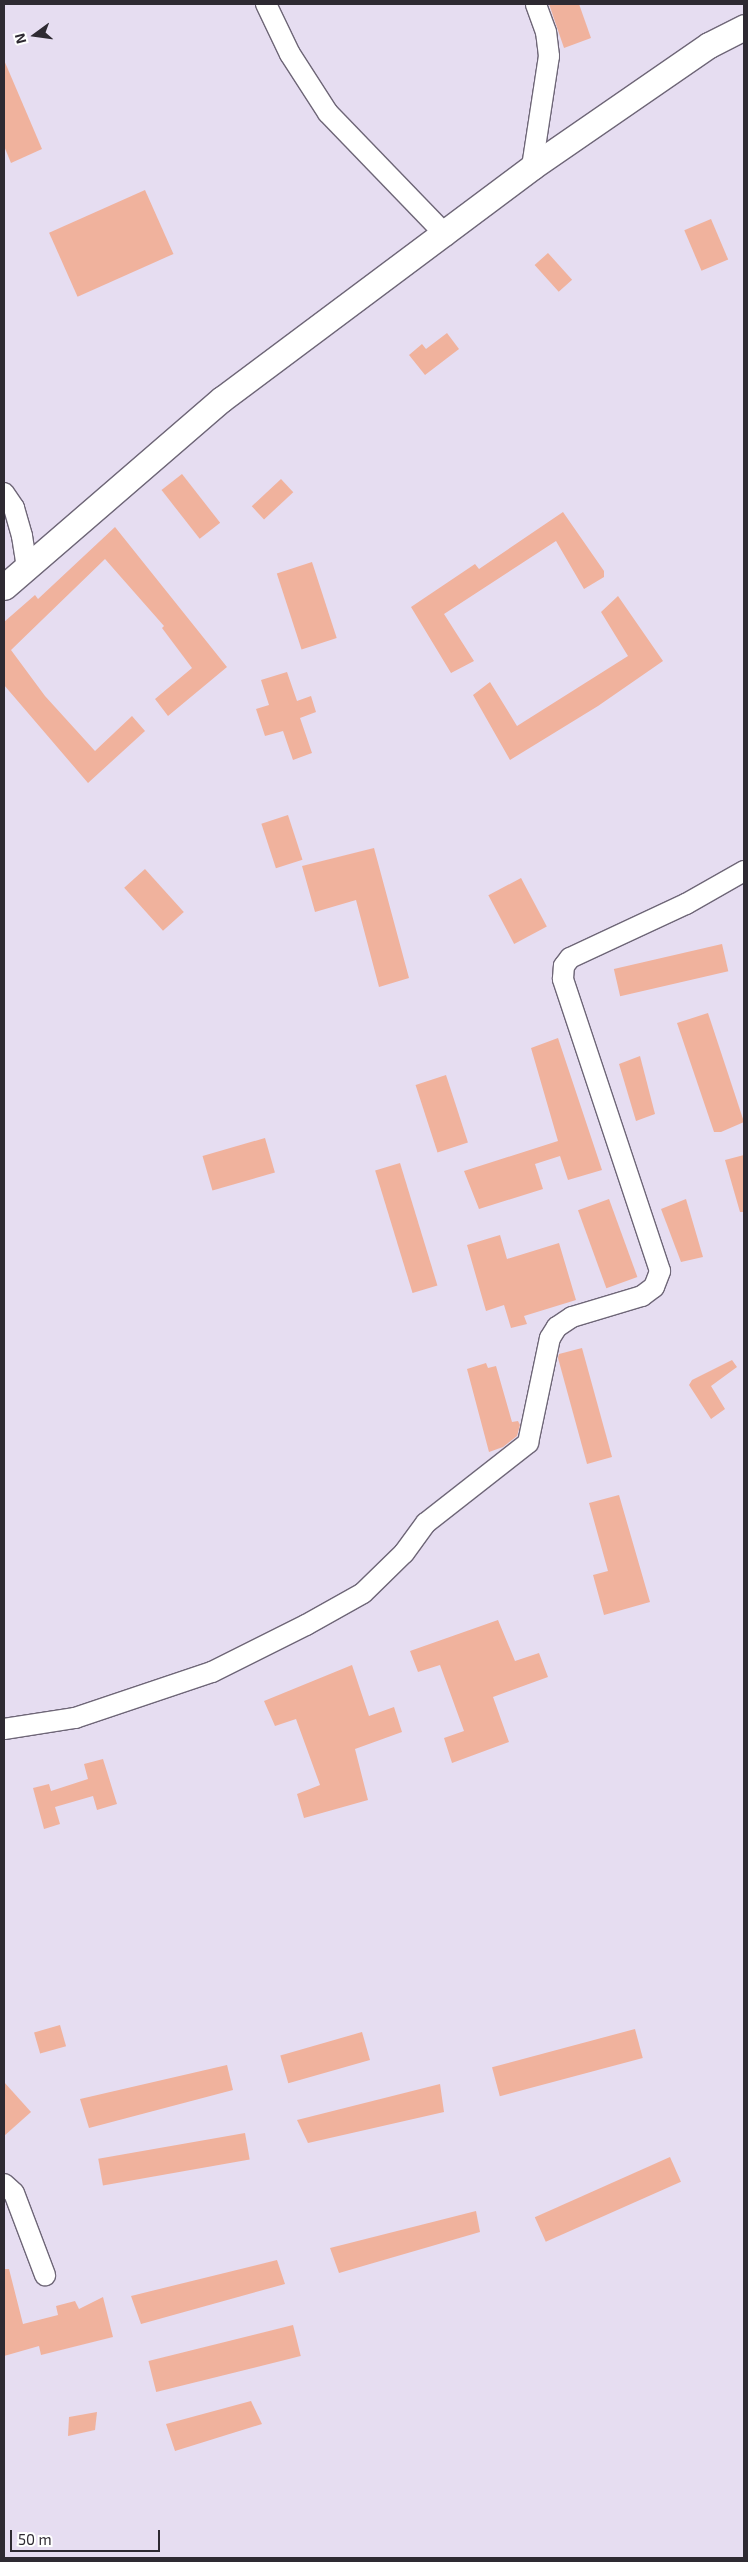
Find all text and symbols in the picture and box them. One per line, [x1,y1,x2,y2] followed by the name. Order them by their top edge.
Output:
[10,10,60,60] north arrow
[10,32,29,46] text: N
[12,2520,162,2552] scale bar
[18,2530,52,2548] text: 50 m

